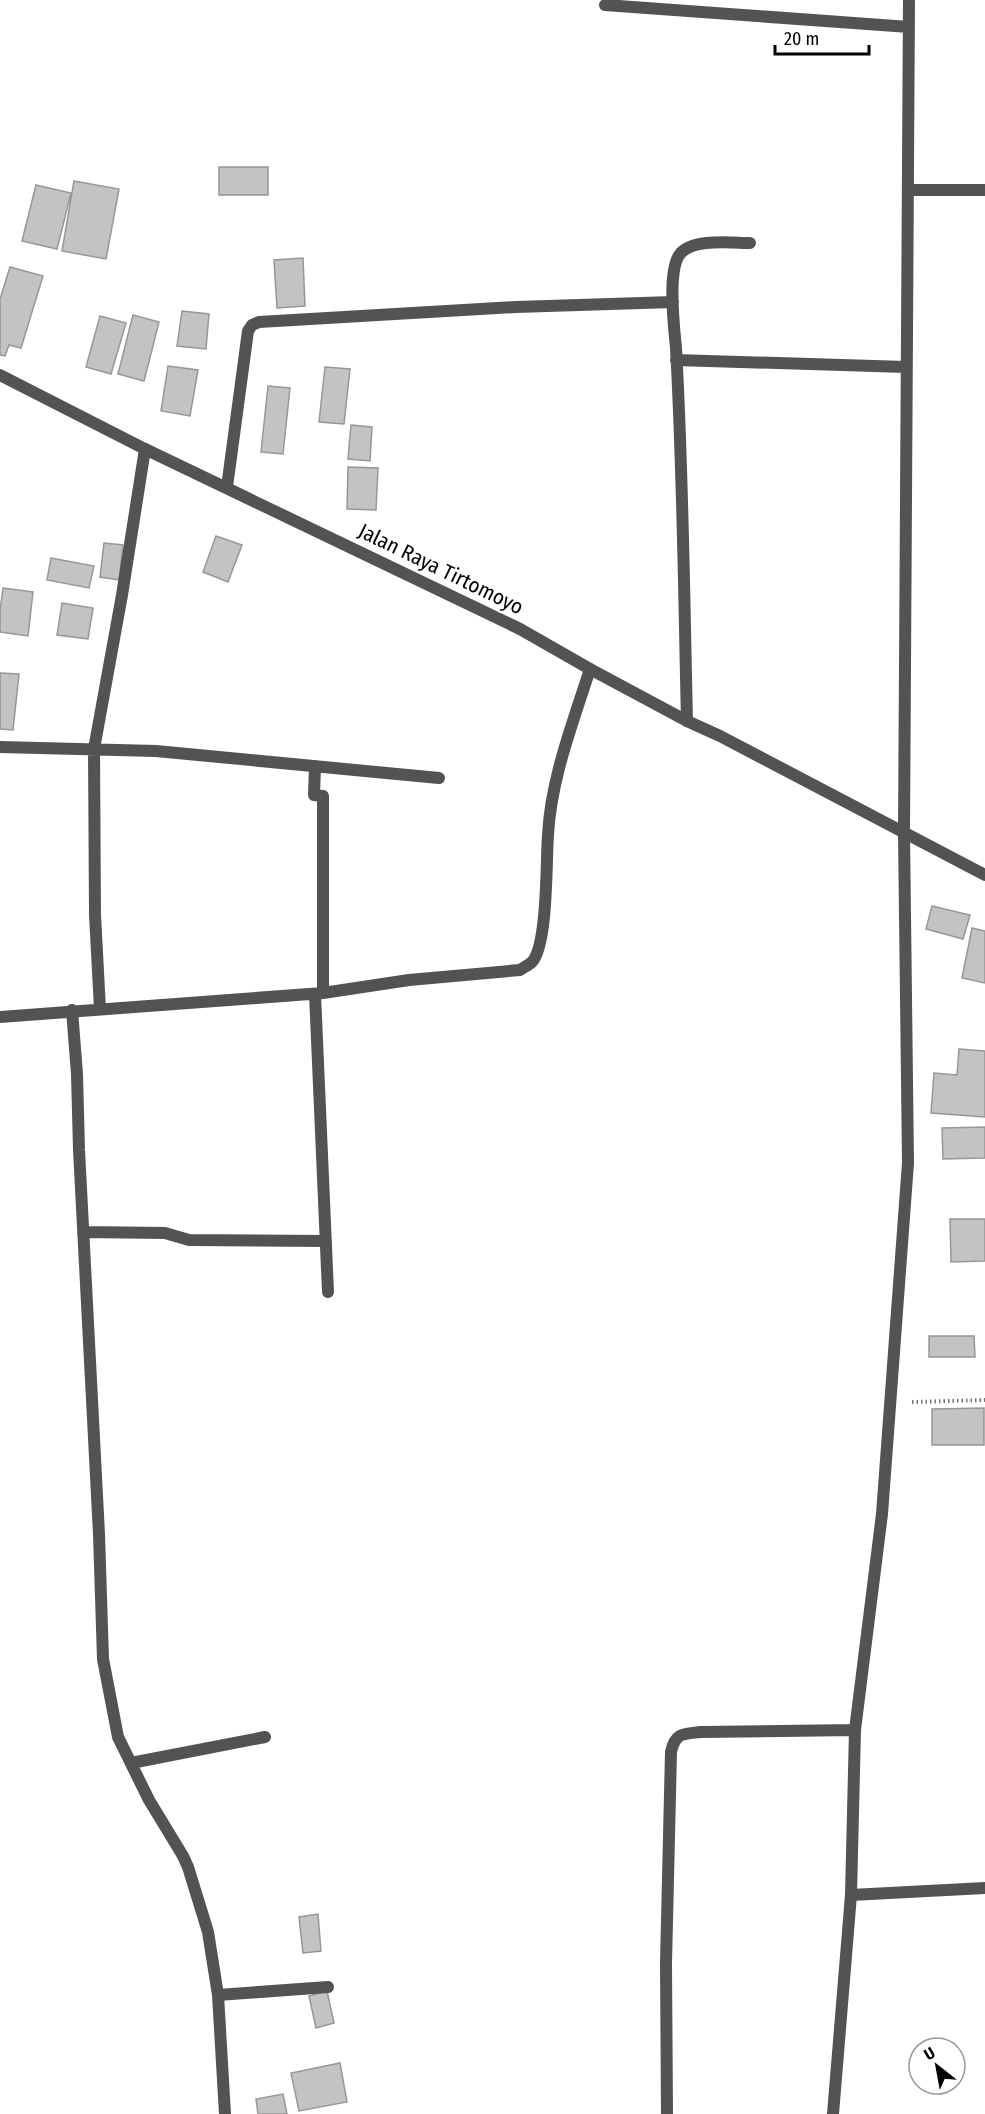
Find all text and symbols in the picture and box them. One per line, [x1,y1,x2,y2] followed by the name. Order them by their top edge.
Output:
[775,18,870,56] scale bar
[784,28,819,50] text: 20 m
[354,518,528,620] street label: Jalan Raya Tirtomoyo
[907,2036,967,2096] north arrow
[921,2043,938,2064] text: U

